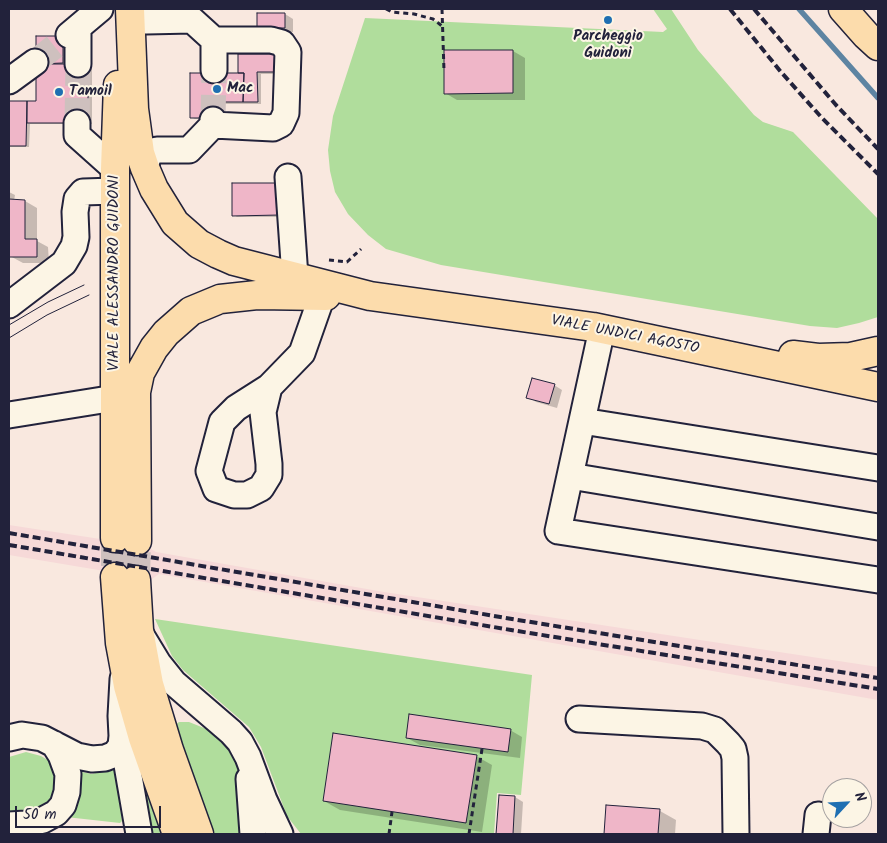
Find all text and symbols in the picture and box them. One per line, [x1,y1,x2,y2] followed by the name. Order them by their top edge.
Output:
[602,14,614,26] marker: Parcheggio Guidoni
[573,28,643,63] place label: Parcheggio Guidoni
[227,80,253,98] place label: Mac
[69,83,112,101] place label: Tamoil
[211,83,223,95] marker: Mac
[53,86,65,98] marker: Tamoil
[106,175,124,371] street label: VIALE ALESSANDRO GUIDONI
[549,313,701,359] street label: VIALE UNDICI AGOSTO
[822,778,872,828] north arrow
[848,788,872,806] text: N
[18,796,164,828] scale bar
[23,803,57,827] text: 50 m

